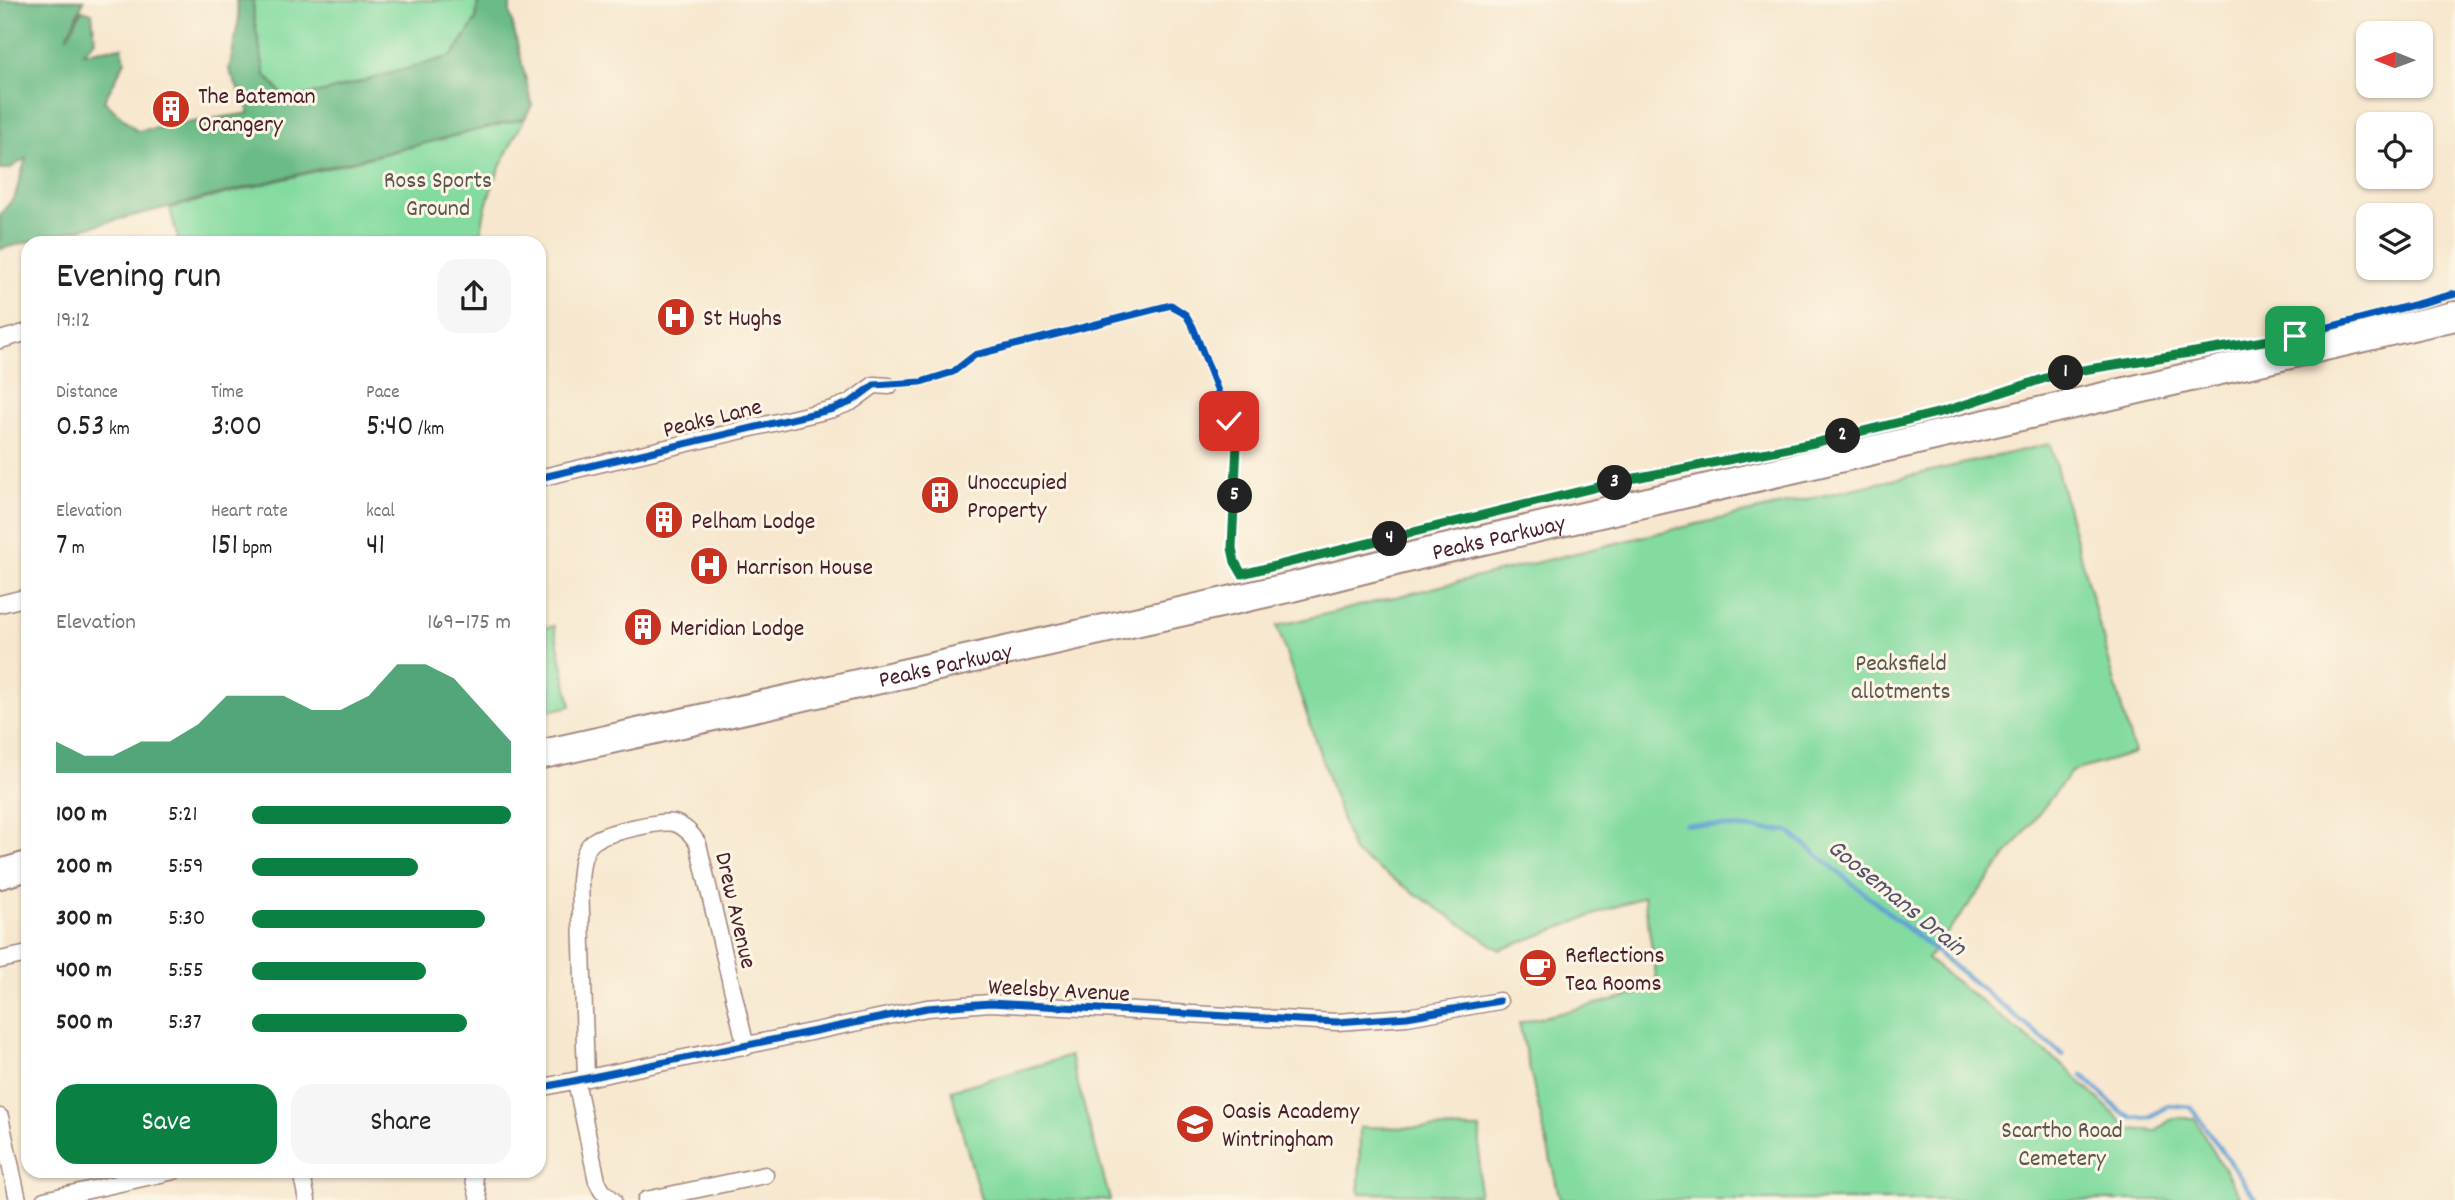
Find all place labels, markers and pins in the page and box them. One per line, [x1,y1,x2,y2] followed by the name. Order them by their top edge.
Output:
[198,81,316,143] place label: The Bateman Orangery
[150,88,192,130] building icon: The Bateman Orangery
[655,296,697,338] hospital icon: St Hughs
[703,303,782,337] place label: St Hughs
[2265,306,2325,366] pin
[2048,356,2084,390] pin: 1
[1199,391,1259,451] pin
[1826,418,1860,453] pin: 2
[1598,466,1632,500] pin: 3
[967,467,1067,529] place label: Unoccupied Property
[919,474,961,516] building icon: Unoccupied Property
[1218,478,1252,514] pin: 5
[643,499,685,541] building icon: Pelham Lodge
[691,506,815,540] place label: Pelham Lodge
[1372,522,1408,556] pin: 4
[688,545,730,587] hospital icon: Harrison House
[736,552,873,586] place label: Harrison House
[622,606,664,648] building icon: Meridian Lodge
[670,613,804,647] place label: Meridian Lodge
[1565,940,1665,1002] place label: Reflections Tea Rooms
[1517,947,1559,989] cafe icon: Reflections Tea Rooms
[1222,1096,1360,1158] place label: Oasis Academy Wintringham
[1174,1103,1216,1145] school or university icon: Oasis Academy Wintringham

